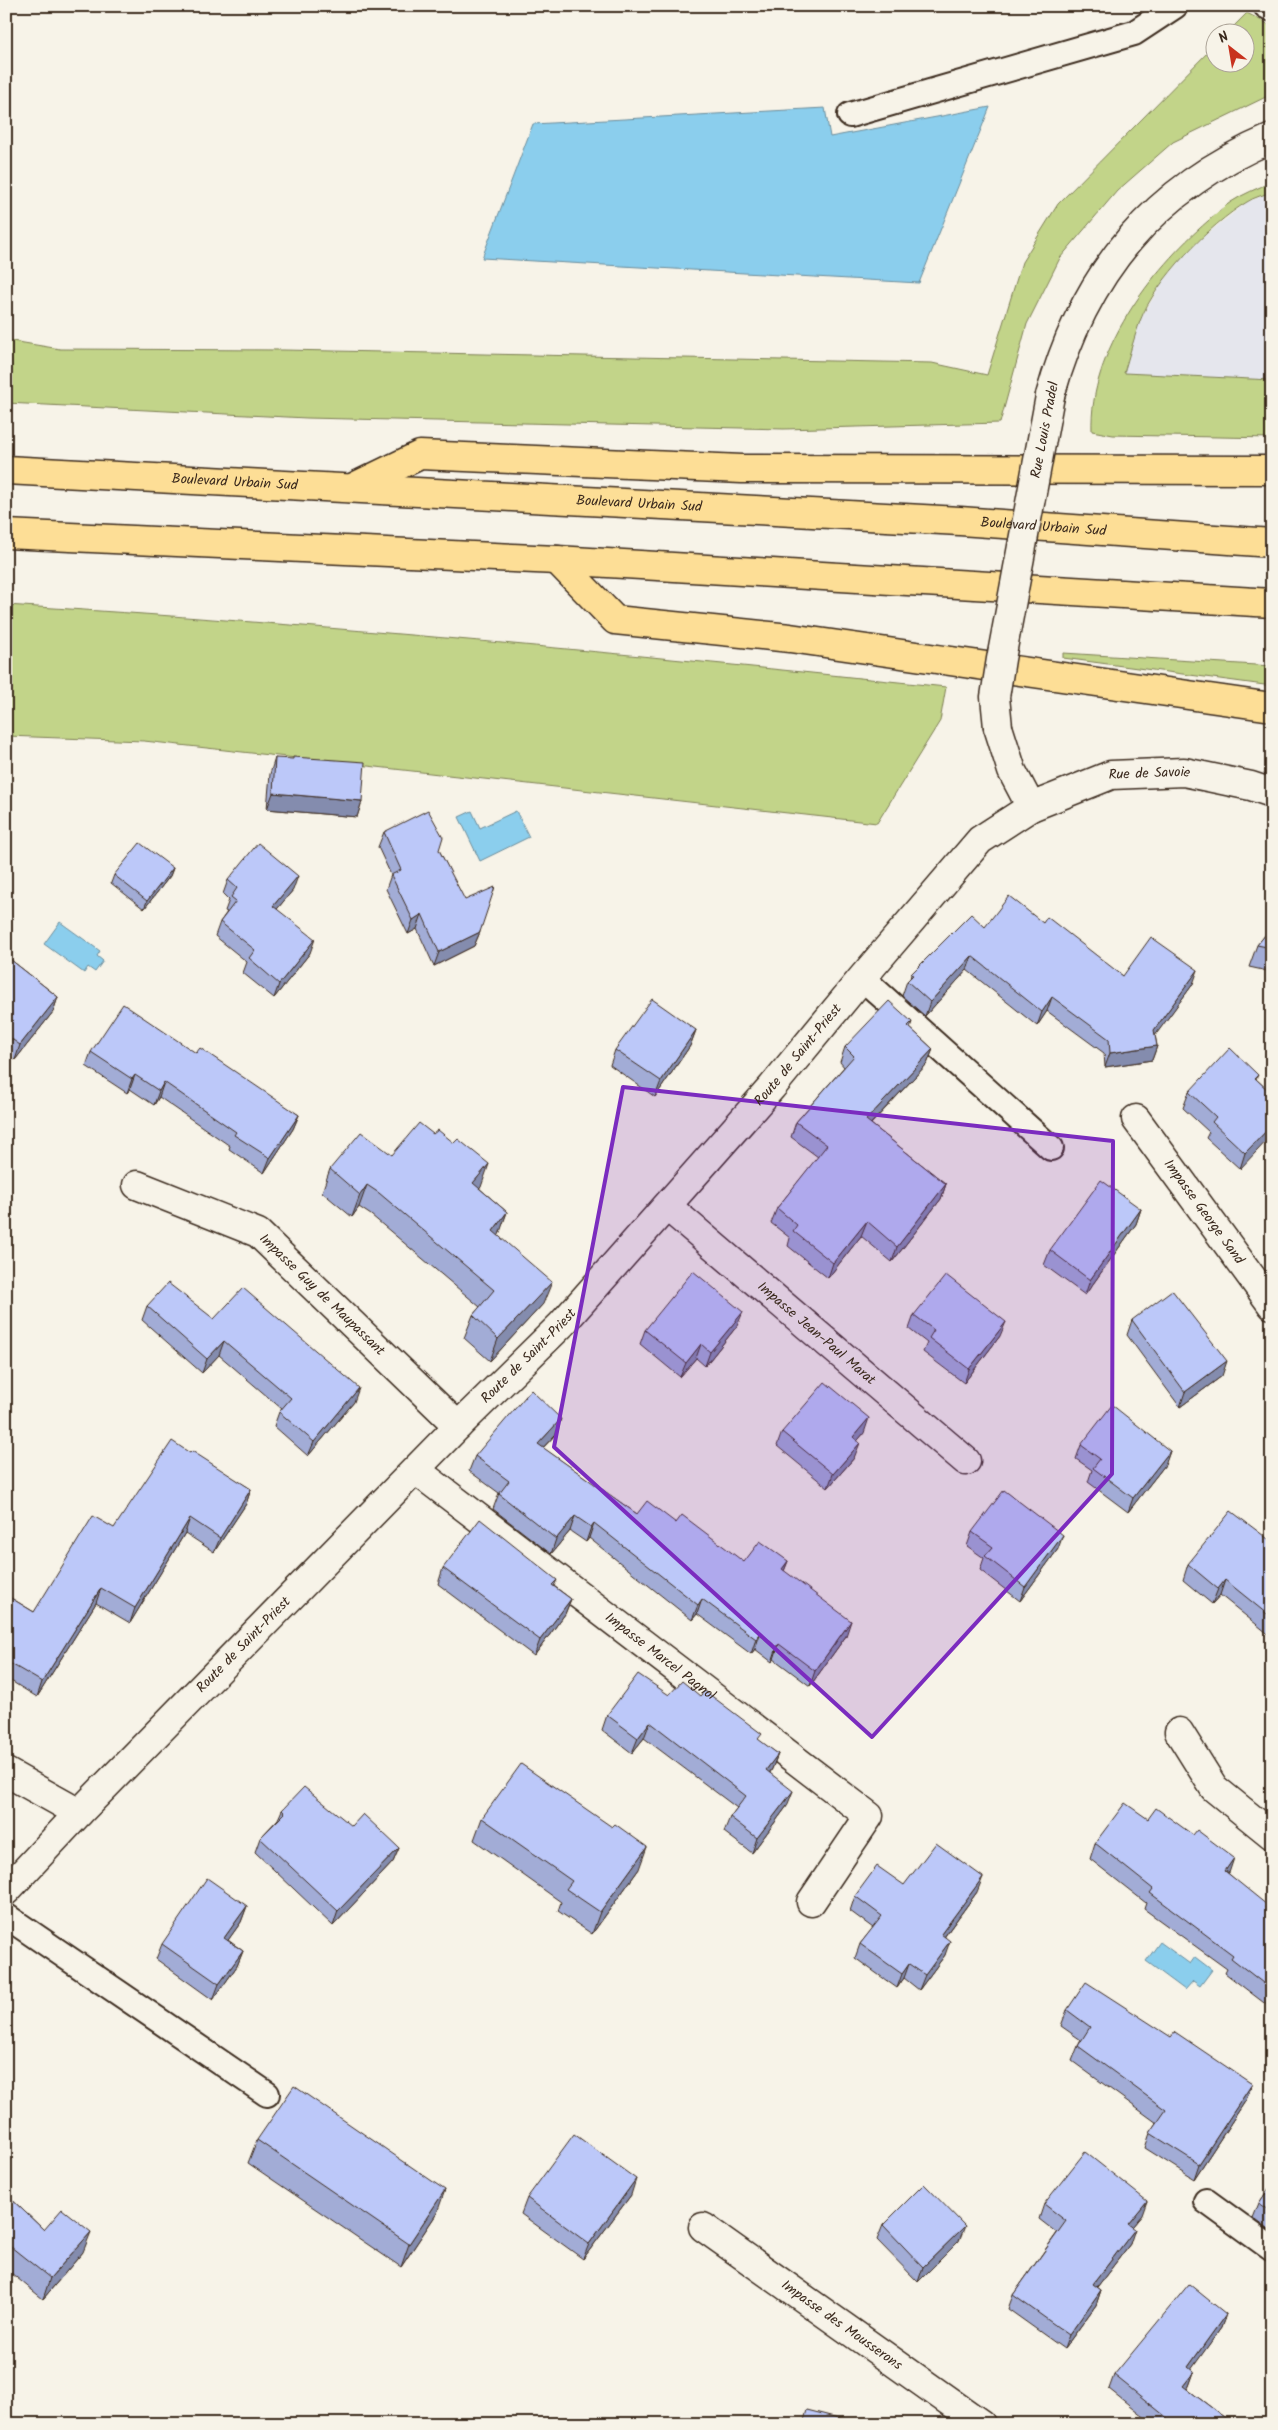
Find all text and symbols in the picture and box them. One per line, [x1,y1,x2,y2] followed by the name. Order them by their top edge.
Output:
[1206,22,1256,72] north arrow
[1214,26,1233,49] text: N
[1025,379,1065,480] street label: Rue Louis Pradel
[171,468,299,497] street label: Boulevard Urbain Sud
[576,489,704,518] street label: Boulevard Urbain Sud
[980,511,1108,542] street label: Boulevard Urbain Sud
[1108,761,1193,786] street label: Rue de Savoie
[749,999,848,1111] street label: Route de Saint-Priest
[1158,1155,1250,1270] street label: Impasse George Sand
[254,1228,390,1361] street label: Impasse Guy de Maupassant
[752,1276,881,1391] street label: Impasse Jean-Paul Marat
[476,1303,582,1409] street label: Route de Saint-Priest
[191,1591,296,1698] street label: Route de Saint-Priest
[600,1607,721,1707] street label: Impasse Marcel Pagnol
[776,2275,907,2376] street label: Impasse des Mousserons

